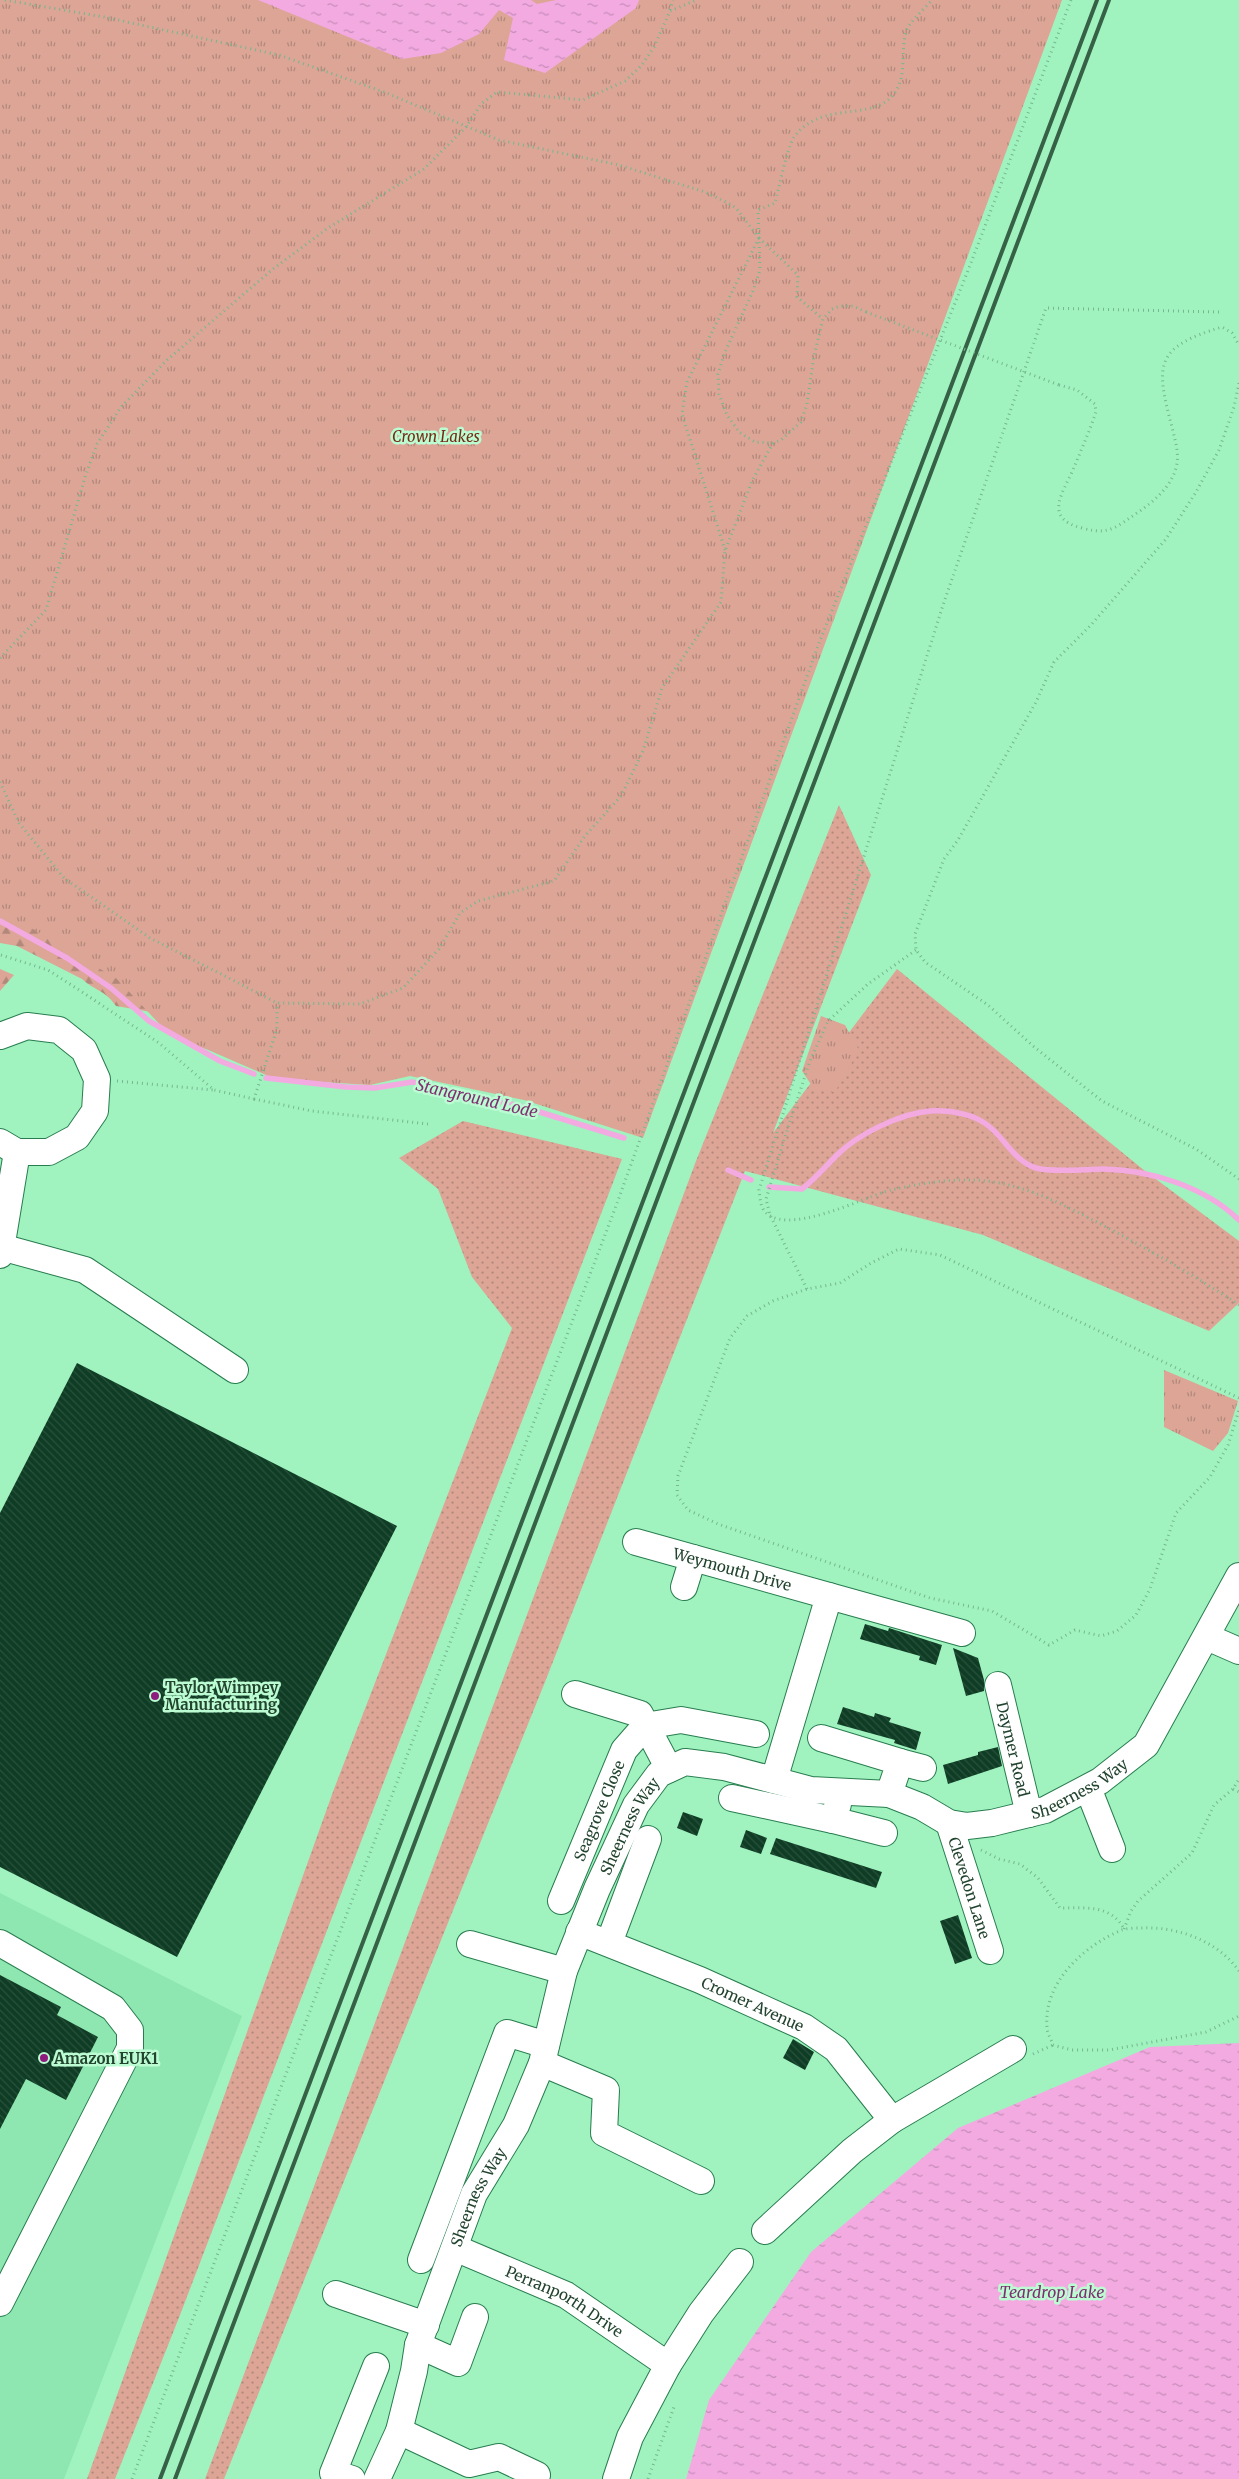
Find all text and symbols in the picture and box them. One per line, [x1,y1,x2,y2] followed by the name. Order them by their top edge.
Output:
[392,427,480,446] park label: Crown Lakes
[414,1074,540,1122] water label: Stanground Lode
[670,1543,794,1595] street label: Weymouth Drive
[165,1678,278,1714] place label: Taylor Wimpey Manufacturing
[149,1690,161,1702] marker: Taylor Wimpey Manufacturing
[993,1700,1034,1799] street label: Daymer Road
[1029,1754,1131,1823] street label: Sheerness Way
[569,1757,628,1864] street label: Seagrove Close
[595,1773,663,1878] street label: Sheerness Way
[945,1834,995,1941] street label: Clevedon Lane
[698,1972,807,2035] street label: Cromer Avenue
[53,2049,158,2068] place label: Amazon EUK1
[38,2052,50,2064] marker: Amazon EUK1
[446,2143,510,2249] street label: Sheerness Way
[503,2261,627,2341] street label: Perranporth Drive
[1000,2282,1104,2302] water label: Teardrop Lake

